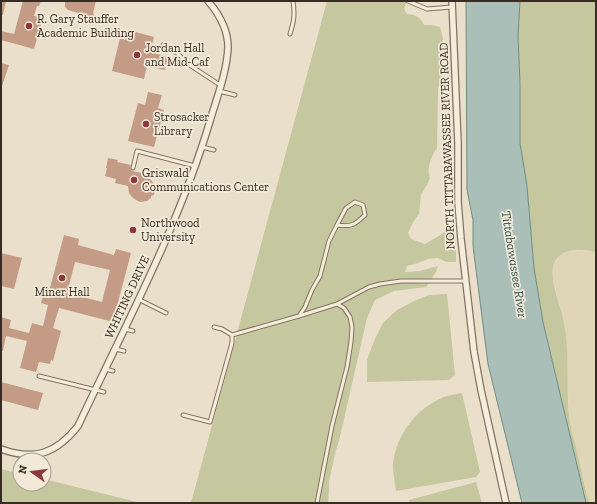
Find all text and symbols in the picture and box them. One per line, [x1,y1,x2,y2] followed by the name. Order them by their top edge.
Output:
[37,12,135,40] place label: R. Gary Stauffer Academic Building
[24,21,34,31] marker: R. Gary Stauffer Academic Building
[145,41,210,69] place label: Jordan Hall and Mid-Caf
[436,42,458,250] street label: NORTH TITTABAWASSEE RIVER ROAD
[132,50,142,60] marker: Jordan Hall and Mid-Caf
[154,110,209,138] place label: Strosacker Library
[141,119,151,129] marker: Strosacker Library
[142,166,269,194] place label: Griswald Communications Center
[129,175,139,185] marker: Griswald Communications Center
[499,210,530,319] water label: Tittabawassee River
[141,216,200,244] place label: Northwood University
[128,225,138,235] marker: Northwood University
[102,253,152,341] street label: WHITING DRIVE
[57,273,67,283] marker: Miner Hall
[34,285,90,299] place label: Miner Hall
[12,452,52,492] north arrow
[15,463,30,475] text: N

